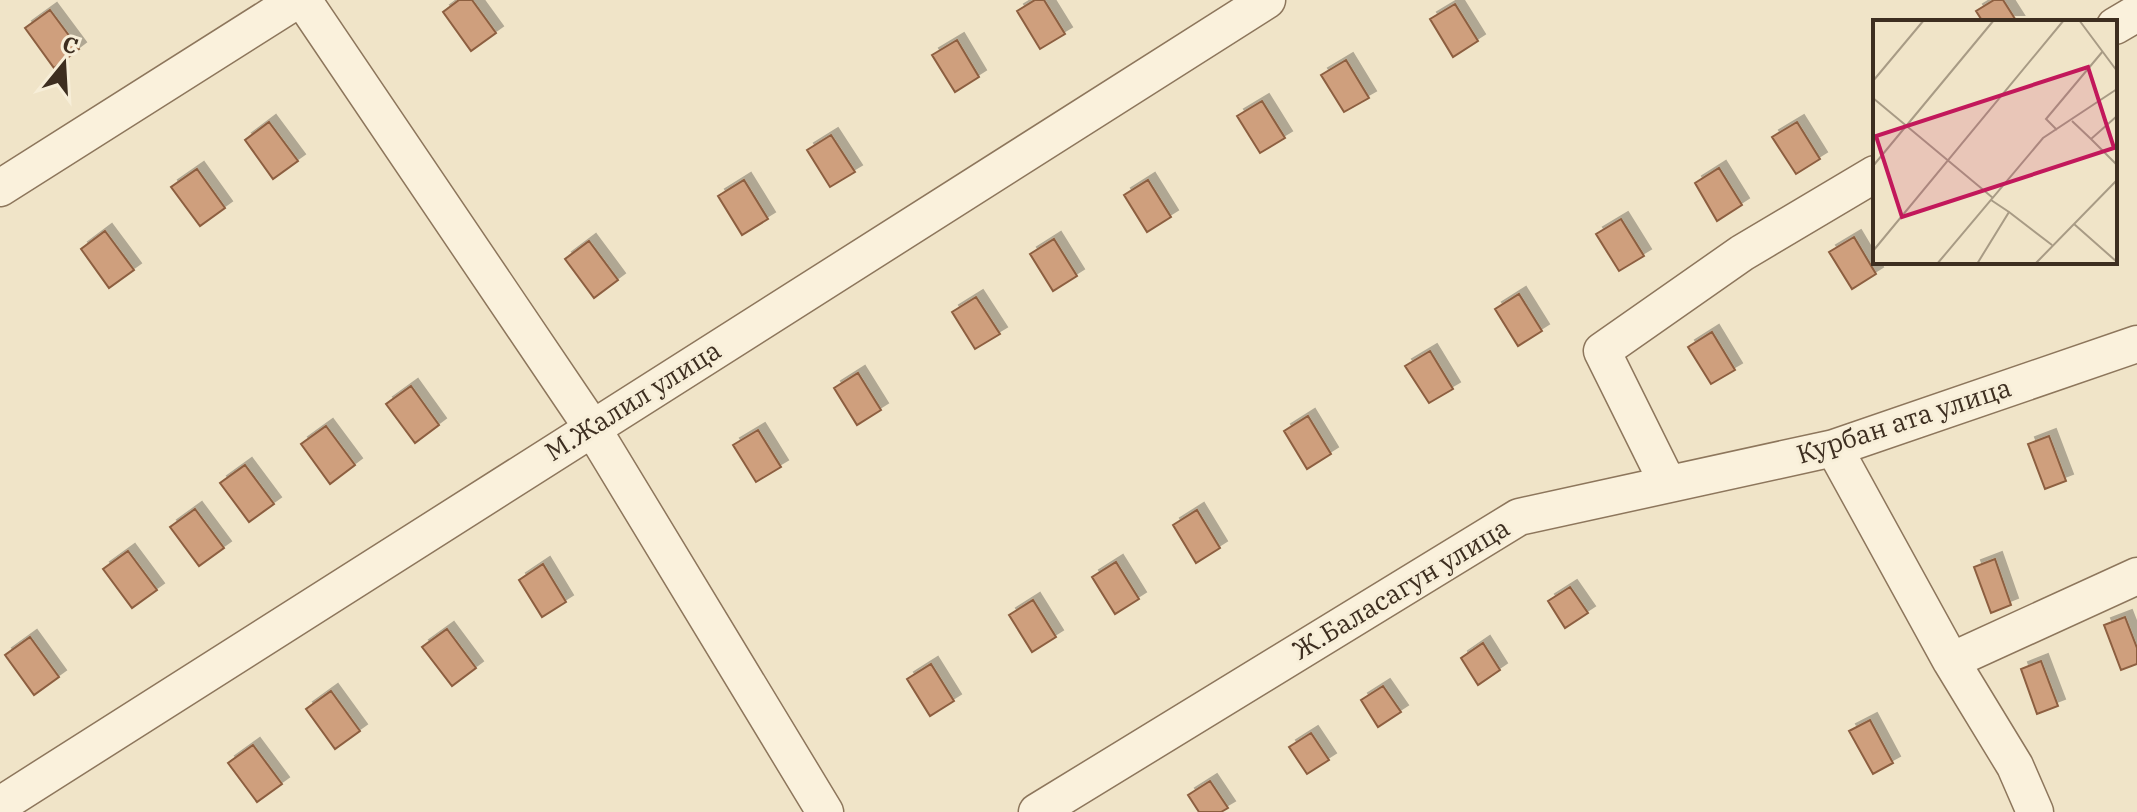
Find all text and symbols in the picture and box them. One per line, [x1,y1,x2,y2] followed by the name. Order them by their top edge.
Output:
[1873,20,2117,264] inset map
[24,24,104,104] north arrow
[59,28,82,61] text: С
[538,332,727,468] street label: М.Жалил улица
[1792,369,2015,471] street label: Курбан ата улица
[1286,510,1515,666] street label: Ж.Баласагун улица

